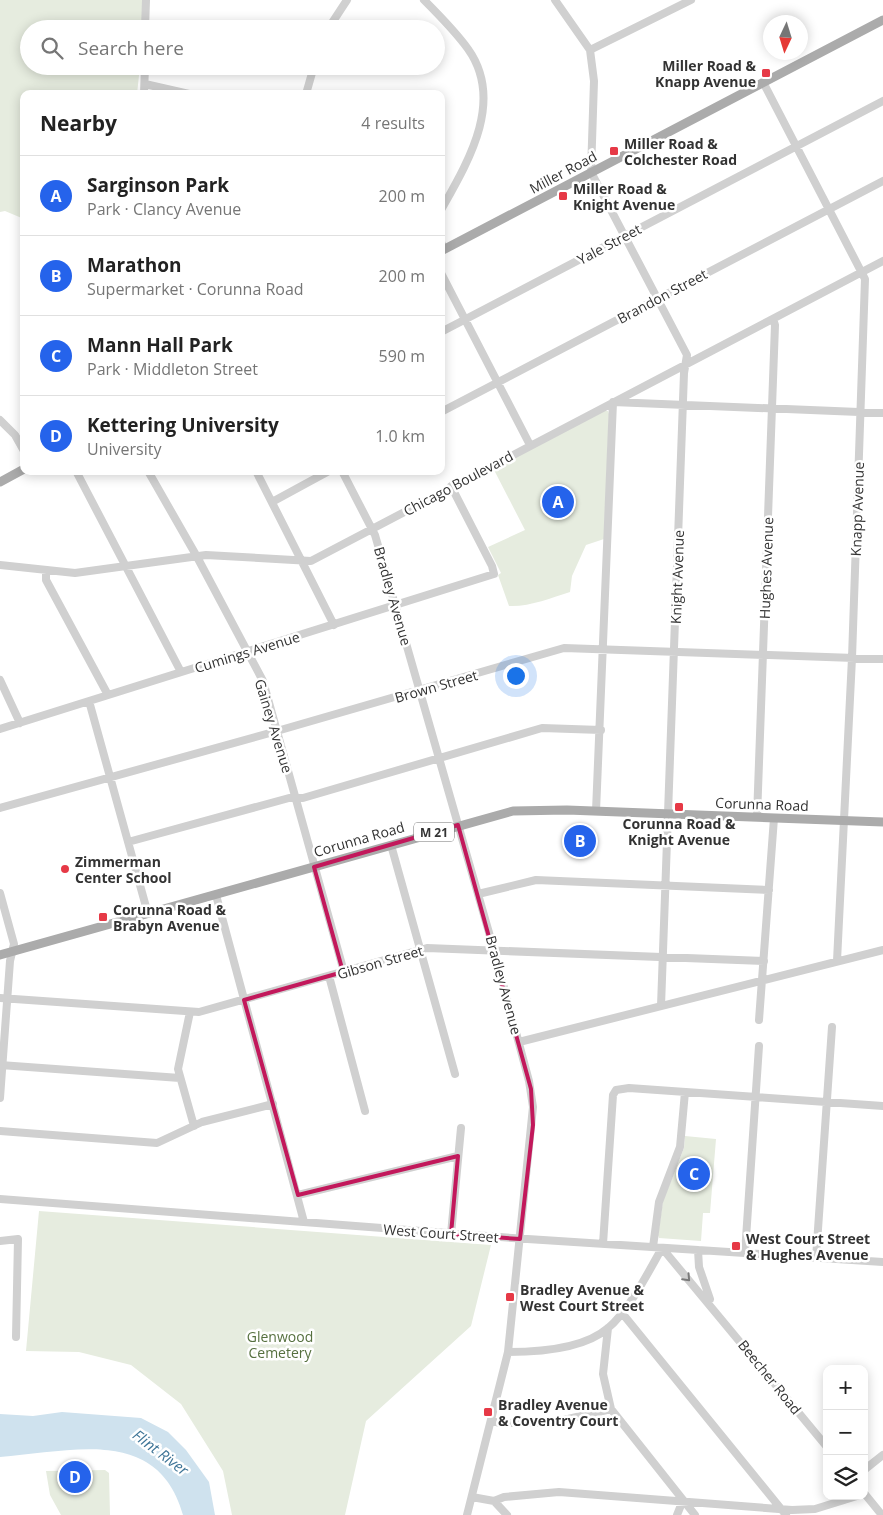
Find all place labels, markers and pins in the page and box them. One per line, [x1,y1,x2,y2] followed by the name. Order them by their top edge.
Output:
[655,56,756,91] place label: Miller Road & Knapp Avenue
[760,67,772,79] marker: Miller Road & Knapp Avenue
[624,134,737,169] place label: Miller Road & Colchester Road
[608,145,620,157] marker: Miller Road & Colchester Road
[573,179,675,214] place label: Miller Road & Knight Avenue
[557,190,569,202] marker: Miller Road & Knight Avenue
[542,483,574,521] pin: A
[673,801,685,813] marker: Corunna Road & Knight Avenue
[622,814,736,849] place label: Corunna Road & Knight Avenue
[564,822,596,860] pin: B
[75,852,171,887] place label: Zimmerman Center School
[59,863,71,875] marker: Zimmerman Center School
[113,900,227,935] place label: Corunna Road & Brabyn Avenue
[97,911,109,923] marker: Corunna Road & Brabyn Avenue
[678,1155,710,1193] pin: C
[746,1229,870,1264] place label: West Court Street & Hughes Avenue
[730,1240,742,1252] marker: West Court Street & Hughes Avenue
[520,1280,644,1315] place label: Bradley Avenue & West Court Street
[504,1291,516,1303] marker: Bradley Avenue & West Court Street
[498,1395,618,1430] place label: Bradley Avenue & Coventry Court
[482,1406,494,1418] marker: Bradley Avenue & Coventry Court
[59,1458,91,1496] pin: D

